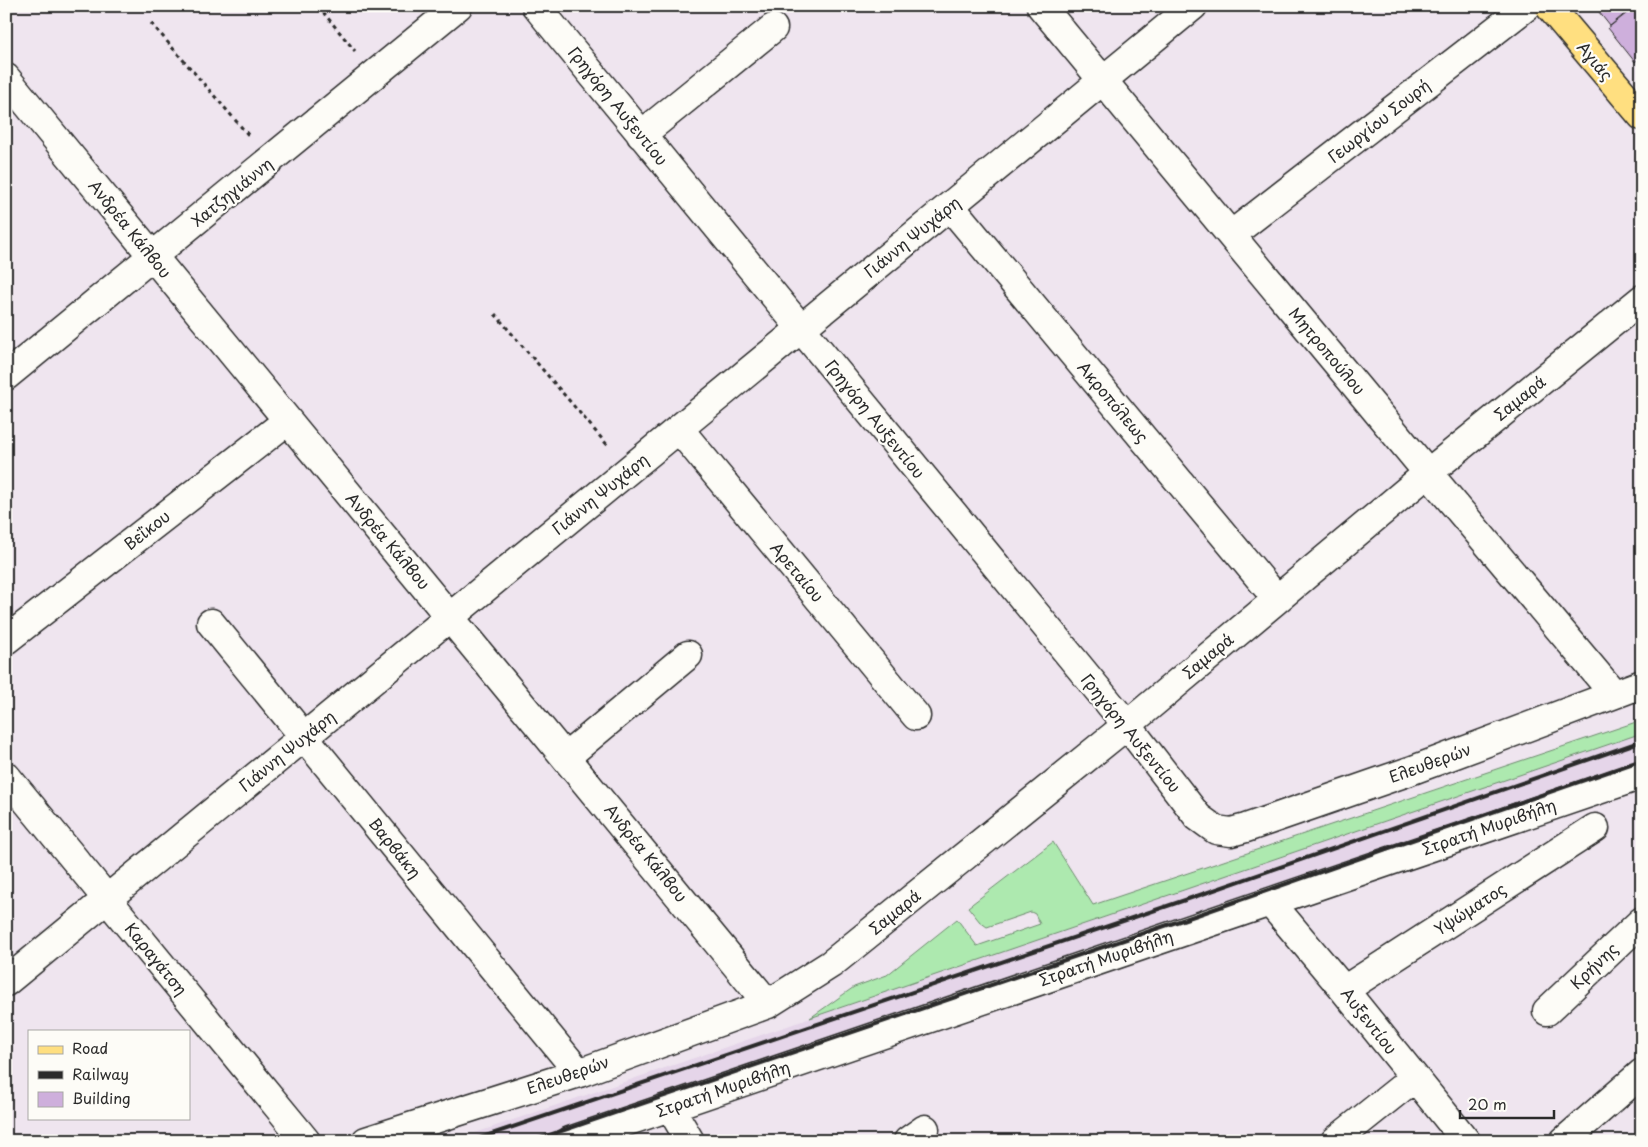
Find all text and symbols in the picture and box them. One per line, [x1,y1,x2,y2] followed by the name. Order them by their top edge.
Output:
[1572,35,1619,85] street label: Αγιάς
[563,41,674,170] street label: Γρηγόρη Αυξεντίου
[1322,73,1435,168] street label: Γεωργίου Σουρή
[186,151,277,232] street label: Χατζηγιάννη
[84,174,178,283] street label: Ανδρέα Κάλβου
[858,190,965,283] street label: Γιάννη Ψυχάρη
[1284,301,1372,399] street label: Μητροπούλου
[820,354,931,483] street label: Γρηγόρη Αυξεντίου
[1073,356,1155,447] street label: Ακροπόλεως
[1488,369,1550,426] street label: Σαμαρά
[546,447,653,540] street label: Γιάννη Ψυχάρη
[341,487,437,594] street label: Ανδρέα Κάλβου
[118,504,175,555] street label: Βεΐκου
[765,536,830,607] street label: Αρεταίου
[1177,627,1238,684] street label: Σαμαρά
[1076,668,1187,797] street label: Γρηγόρη Αυξεντίου
[233,704,340,797] street label: Γιάννη Ψυχάρη
[1385,736,1474,788] street label: Ελευθερών
[1419,792,1559,860] street label: Στρατή Μυριβήλη
[600,798,694,907] street label: Ανδρέα Κάλβου
[364,812,428,883] street label: Βαρβάκη
[1429,876,1510,940] street label: Υψώματος
[863,883,925,940] street label: Σαμαρά
[120,917,194,1000] street label: Καραγάτση
[1036,923,1176,991] street label: Στρατή Μυριβήλη
[1564,936,1623,994] street label: Κρήνης
[1336,982,1404,1059] street label: Αυξεντίου
[28,1030,190,1120] legend
[72,1036,108,1059] text: Road
[523,1049,612,1099] street label: Ελευθερών
[653,1054,793,1122] street label: Στρατή Μυριβήλη
[72,1062,129,1085] text: Railway
[72,1086,131,1109] text: Building
[1460,1087,1554,1119] scale bar
[1468,1092,1507,1115] text: 20 m

